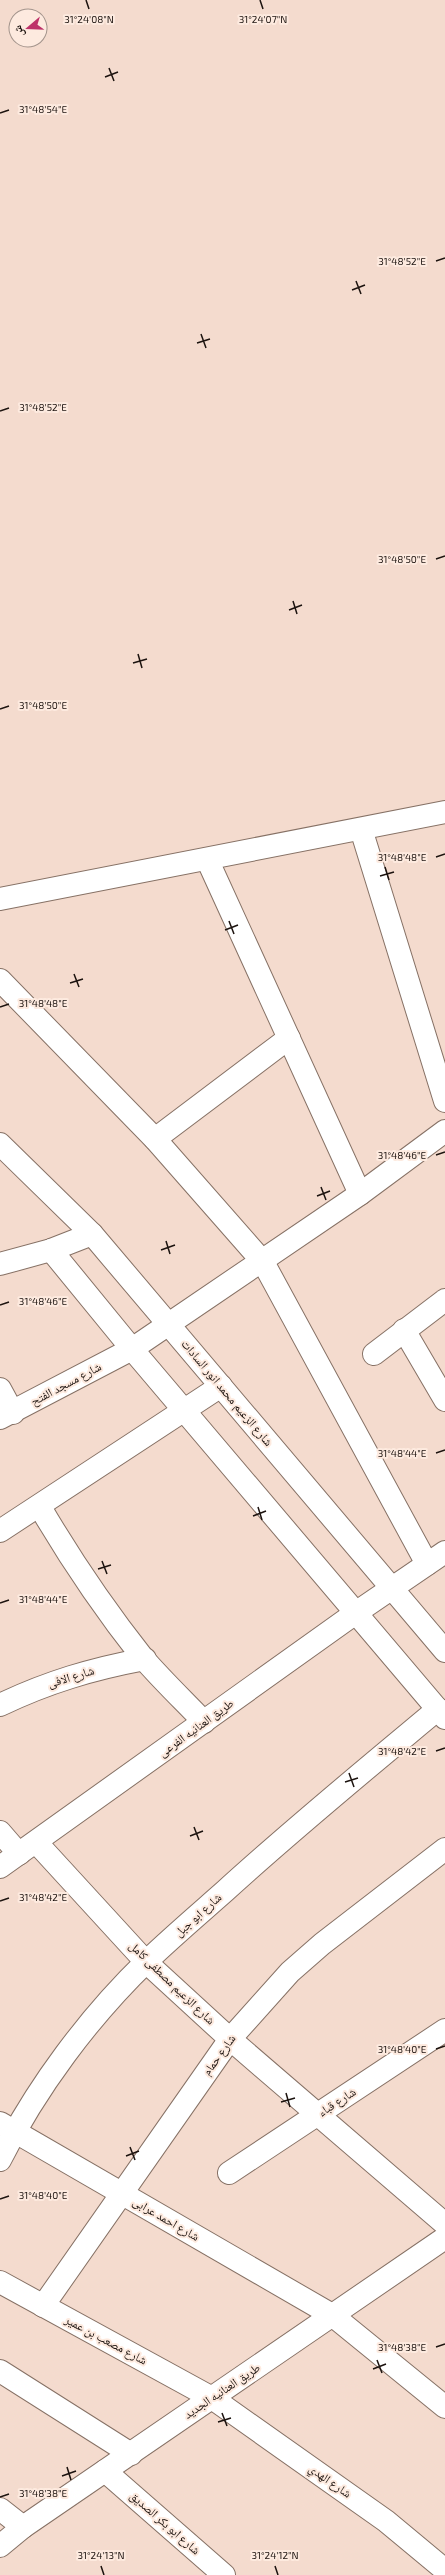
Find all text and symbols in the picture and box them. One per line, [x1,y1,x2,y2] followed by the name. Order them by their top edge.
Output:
[8,8,48,48] north arrow
[64,13,114,25] text: 31°24'08"N
[239,13,287,25] text: 31°24'07"N
[10,23,28,39] text: ش
[19,103,67,115] text: 31°48'54"E
[378,255,426,267] text: 31°48'52"E
[19,401,67,413] text: 31°48'52"E
[378,553,426,565] text: 31°48'50"E
[19,699,67,711] text: 31°48'50"E
[378,851,427,863] text: 31°48'48"E
[19,997,68,1009] text: 31°48'48"E
[378,1149,427,1161] text: 31°48'46"E
[19,1295,68,1307] text: 31°48'46"E
[178,1336,276,1450] street label: شارع الزعيم محمد انور السادات
[28,1359,104,1409] street label: شارع مسجد الفتح
[378,1447,427,1459] text: 31°48'44"E
[19,1593,68,1605] text: 31°48'44"E
[46,1662,96,1692] street label: شارع الافى
[155,1695,236,1760] street label: طريق العنانيه الفرعى
[378,1745,426,1757] text: 31°48'42"E
[171,1890,225,1940] street label: شارع ابو جبل
[19,1891,67,1903] text: 31°48'42"E
[126,1938,218,2028] street label: شارع الزعيم مصطفى كامل
[199,2031,239,2079] street label: شارع حمام
[378,2043,427,2055] text: 31°48'40"E
[315,2084,359,2120] street label: شارع قباء
[19,2189,68,2201] text: 31°48'40"E
[130,2193,202,2245] street label: شارع احمد عرابى
[61,2311,150,2368] street label: شارع مصعب بن عمير
[378,2341,427,2353] text: 31°48'38"E
[181,2360,263,2422] street label: طريق العنانيه الجديد
[304,2461,355,2503] street label: شارع الهدي
[19,2487,68,2499] text: 31°48'38"E
[126,2488,204,2558] street label: شارع ابو بكر الصديق
[77,2549,125,2561] text: 31°24'13"N
[251,2549,299,2561] text: 31°24'12"N

